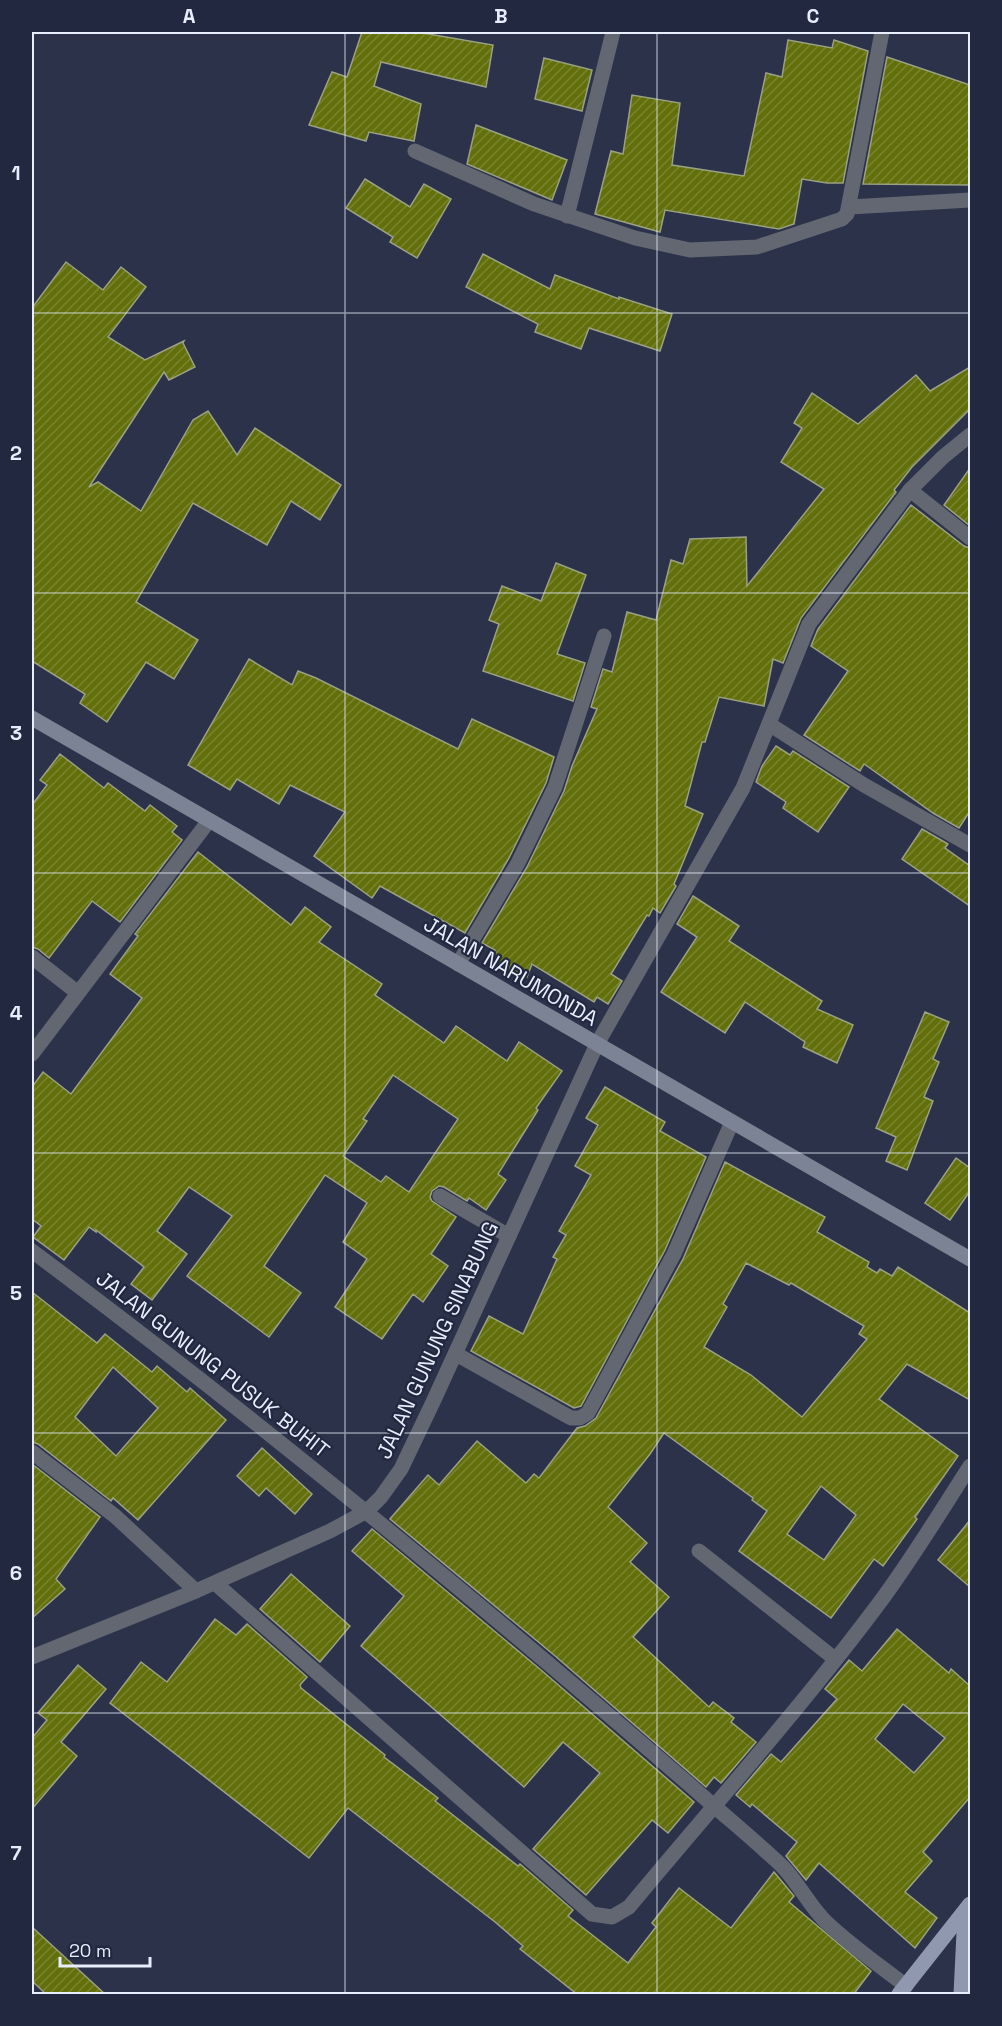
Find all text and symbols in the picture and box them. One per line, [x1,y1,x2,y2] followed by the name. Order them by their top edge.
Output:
[183,3,196,29] text: A
[494,3,508,29] text: B
[807,3,820,29] text: C
[11,160,21,186] text: 1
[10,440,22,466] text: 2
[10,720,22,746] text: 3
[419,910,603,1032] street label: JALAN NARUMONDA
[10,1000,23,1026] text: 4
[370,1217,504,1463] street label: JALAN GUNUNG SINABUNG
[91,1264,335,1464] street label: JALAN GUNUNG PUSUK BUHIT
[10,1280,22,1306] text: 5
[10,1560,22,1586] text: 6
[10,1840,22,1866] text: 7
[60,1930,150,1968] scale bar
[69,1939,112,1962] text: 20 m

